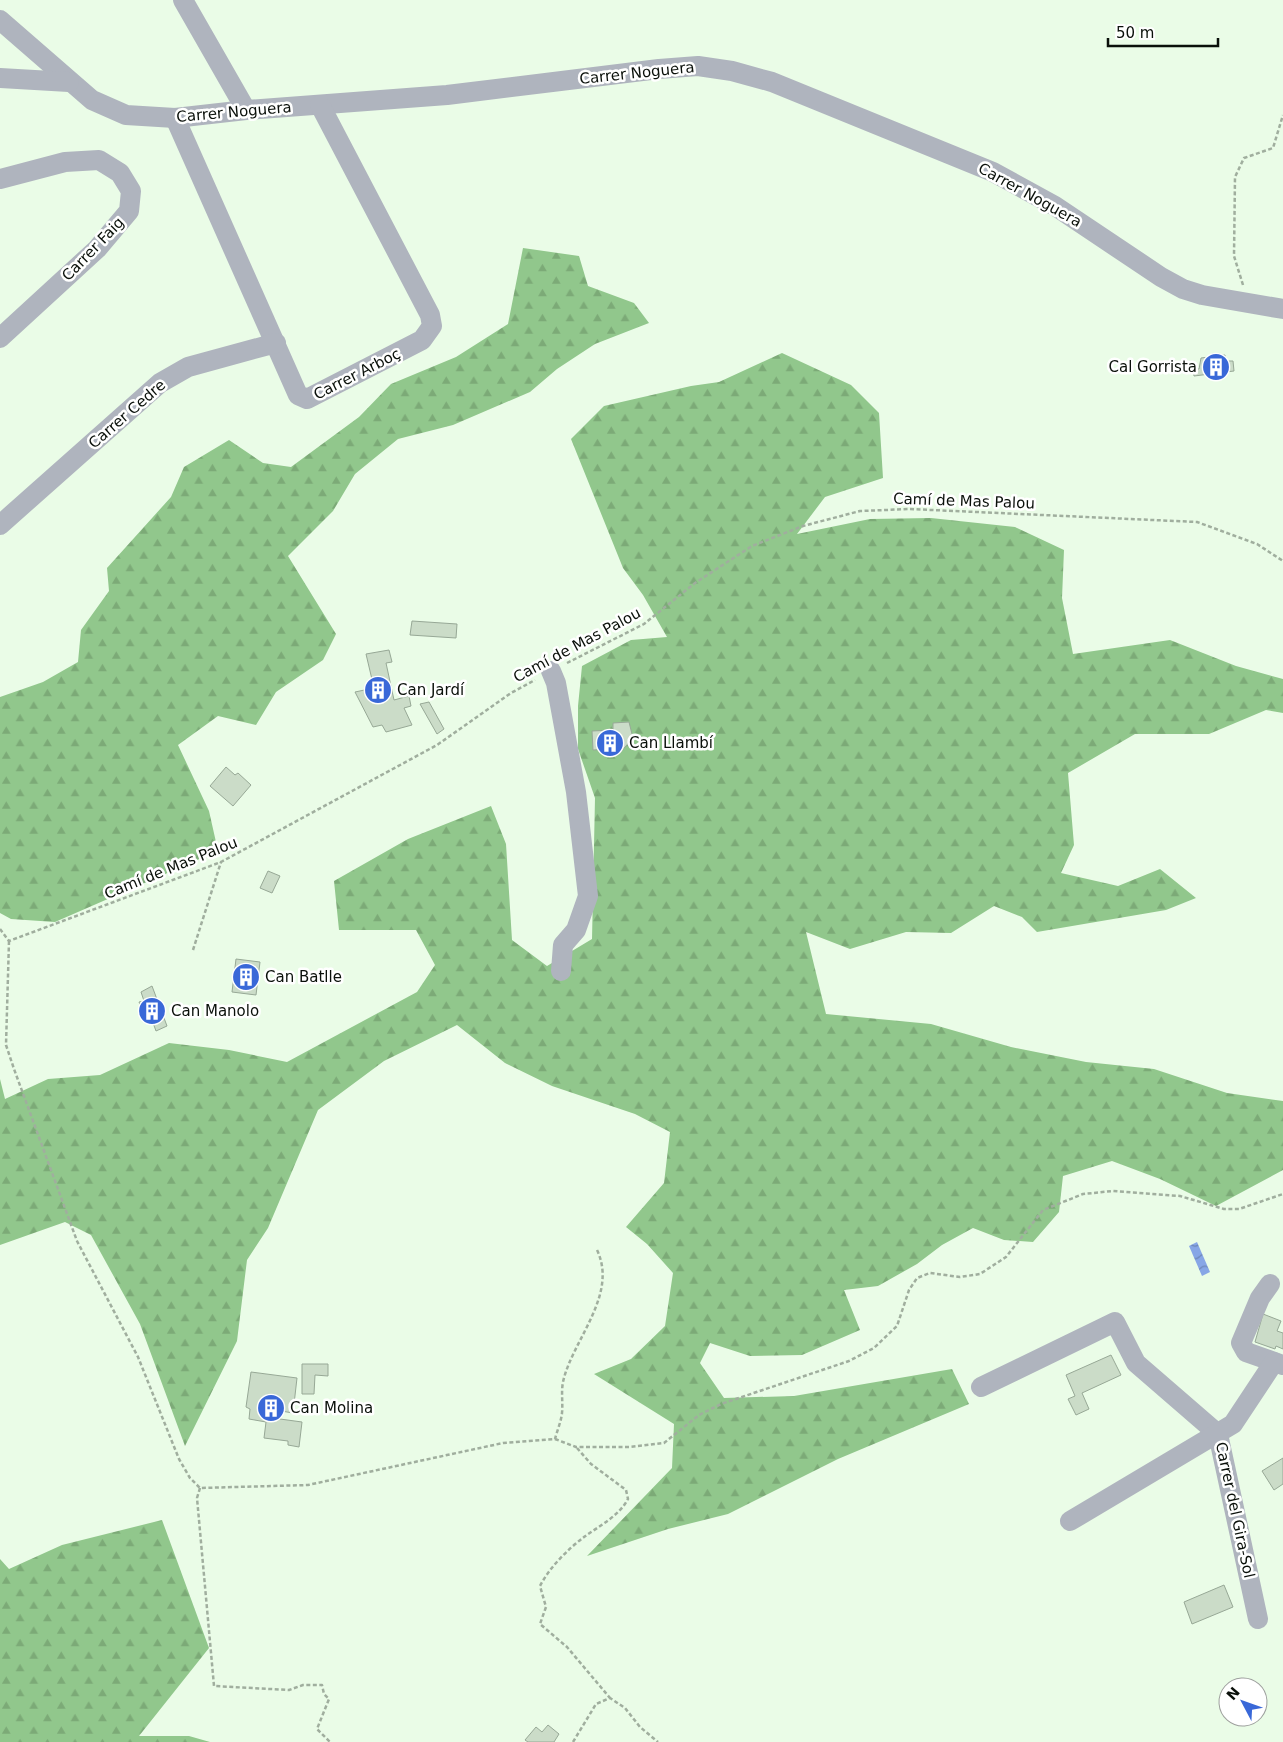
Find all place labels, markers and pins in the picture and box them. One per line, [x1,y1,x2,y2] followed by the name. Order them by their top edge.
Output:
[1201,352,1231,382] building icon: Cal Gorrista
[1108,358,1197,376] place label: Cal Gorrista
[363,675,393,705] building icon: Can Jardí
[397,681,465,699] place label: Can Jardí
[595,728,625,758] building icon: Can Llambí
[629,734,714,752] place label: Can Llambí
[231,962,261,992] building icon: Can Batlle
[265,968,342,986] place label: Can Batlle
[137,996,167,1026] building icon: Can Manolo
[171,1002,259,1020] place label: Can Manolo
[256,1393,286,1423] building icon: Can Molina
[290,1399,373,1417] place label: Can Molina

